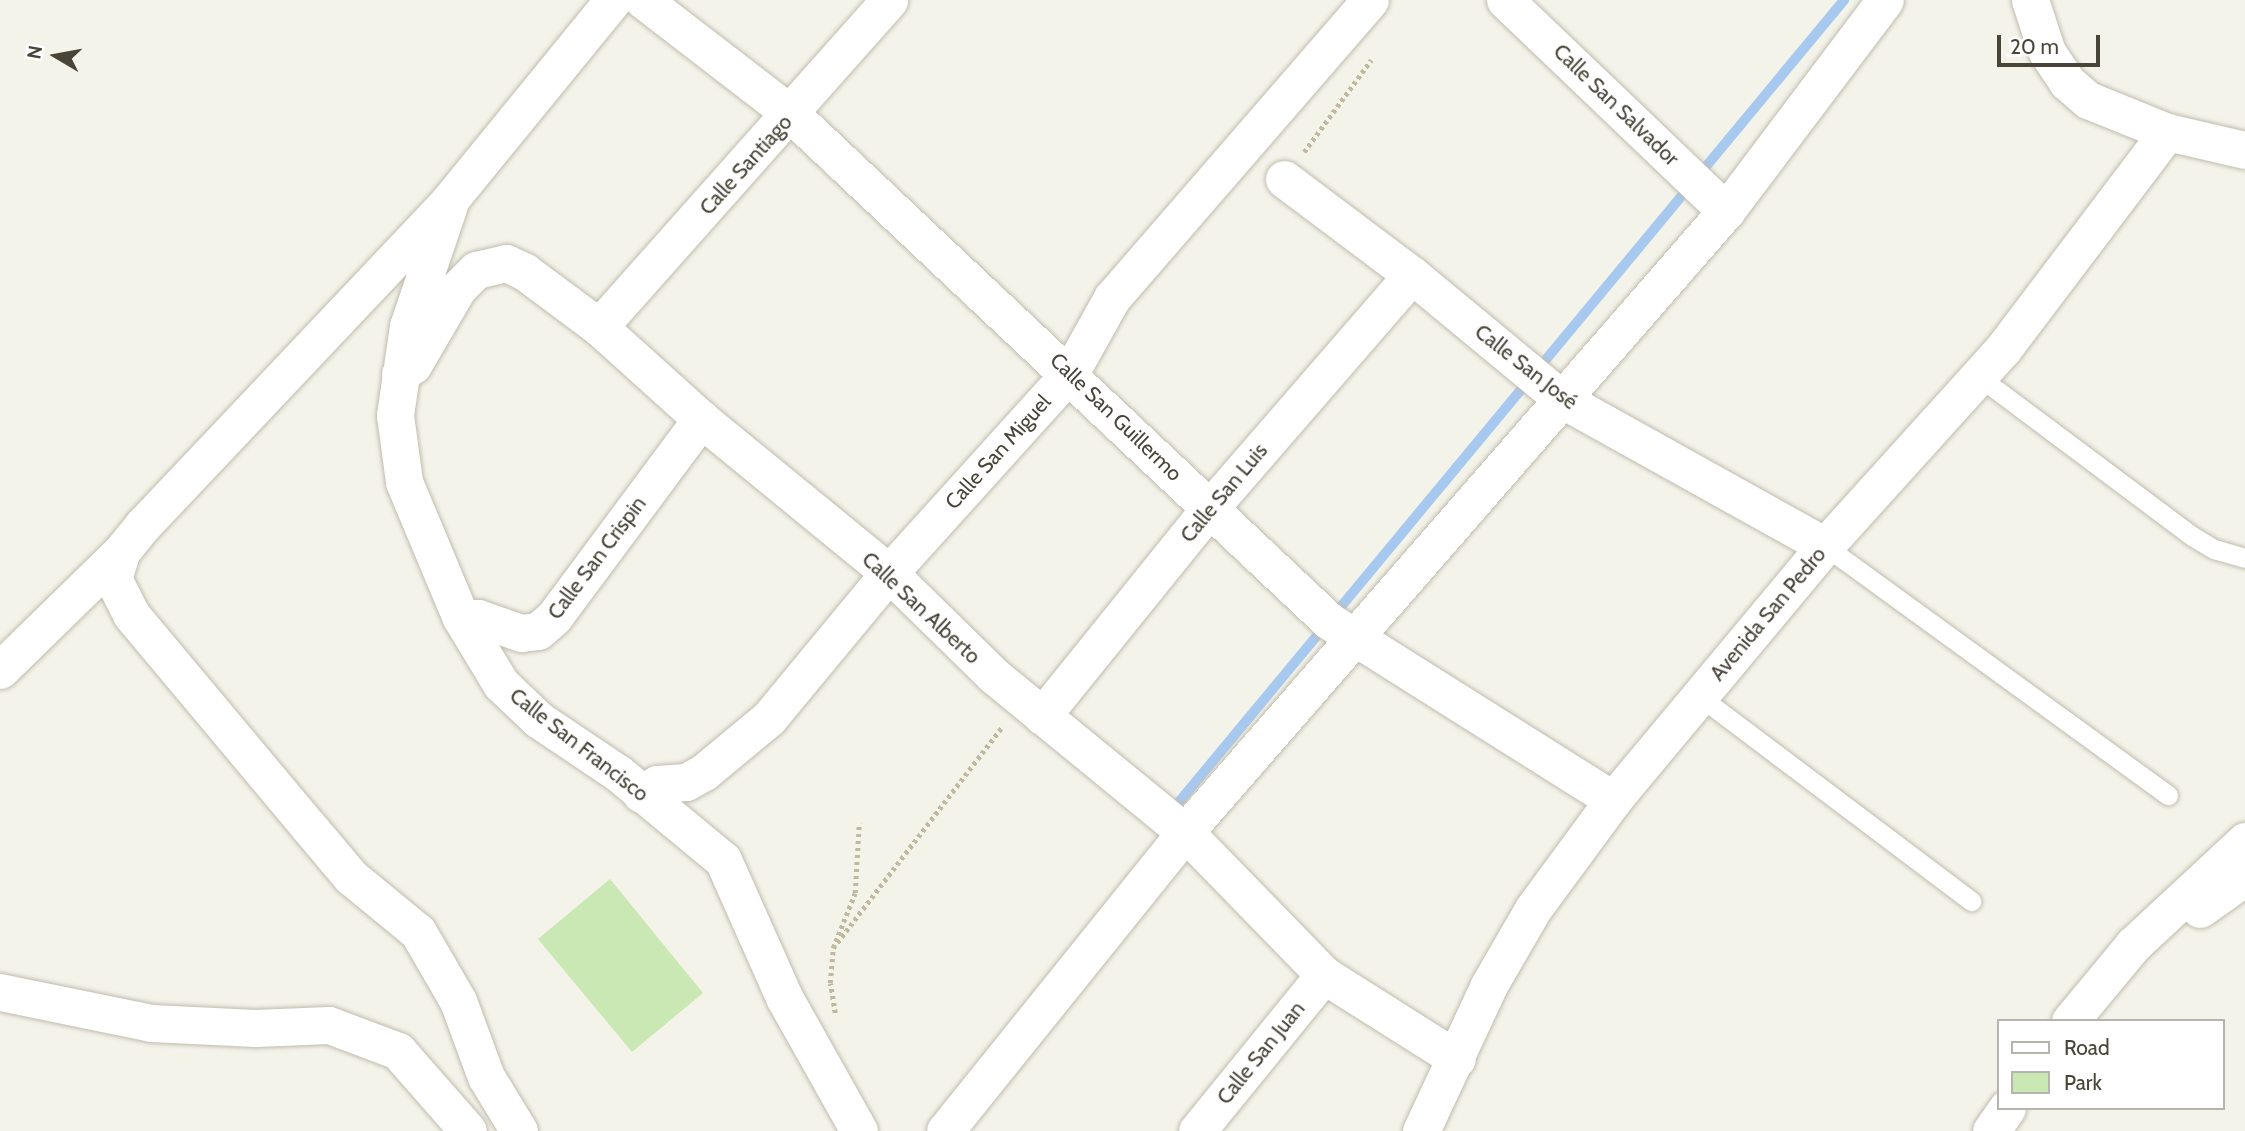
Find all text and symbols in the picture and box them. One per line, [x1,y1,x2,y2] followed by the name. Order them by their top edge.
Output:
[21,21,91,91] north arrow
[2000,21,2103,65] scale bar
[2010,34,2059,59] text: 20 m
[1548,39,1684,171] street label: Calle San Salvador
[22,44,47,61] text: N
[695,110,797,220] street label: Calle Santiago
[1470,319,1582,415] street label: Calle San José
[1045,348,1187,486] street label: Calle San Guillermo
[940,389,1056,515] street label: Calle San Miguel
[1175,438,1273,548] street label: Calle San Luis
[543,491,651,625] street label: Calle San Crispin
[1705,542,1831,686] street label: Avenida San Pedro
[857,547,985,669] street label: Calle San Alberto
[505,683,653,807] street label: Calle San Francisco
[1212,996,1310,1110] street label: Calle San Juan
[1996,1019,2224,1110] legend
[2064,1035,2110,1060] text: Road
[2064,1070,2102,1095] text: Park

